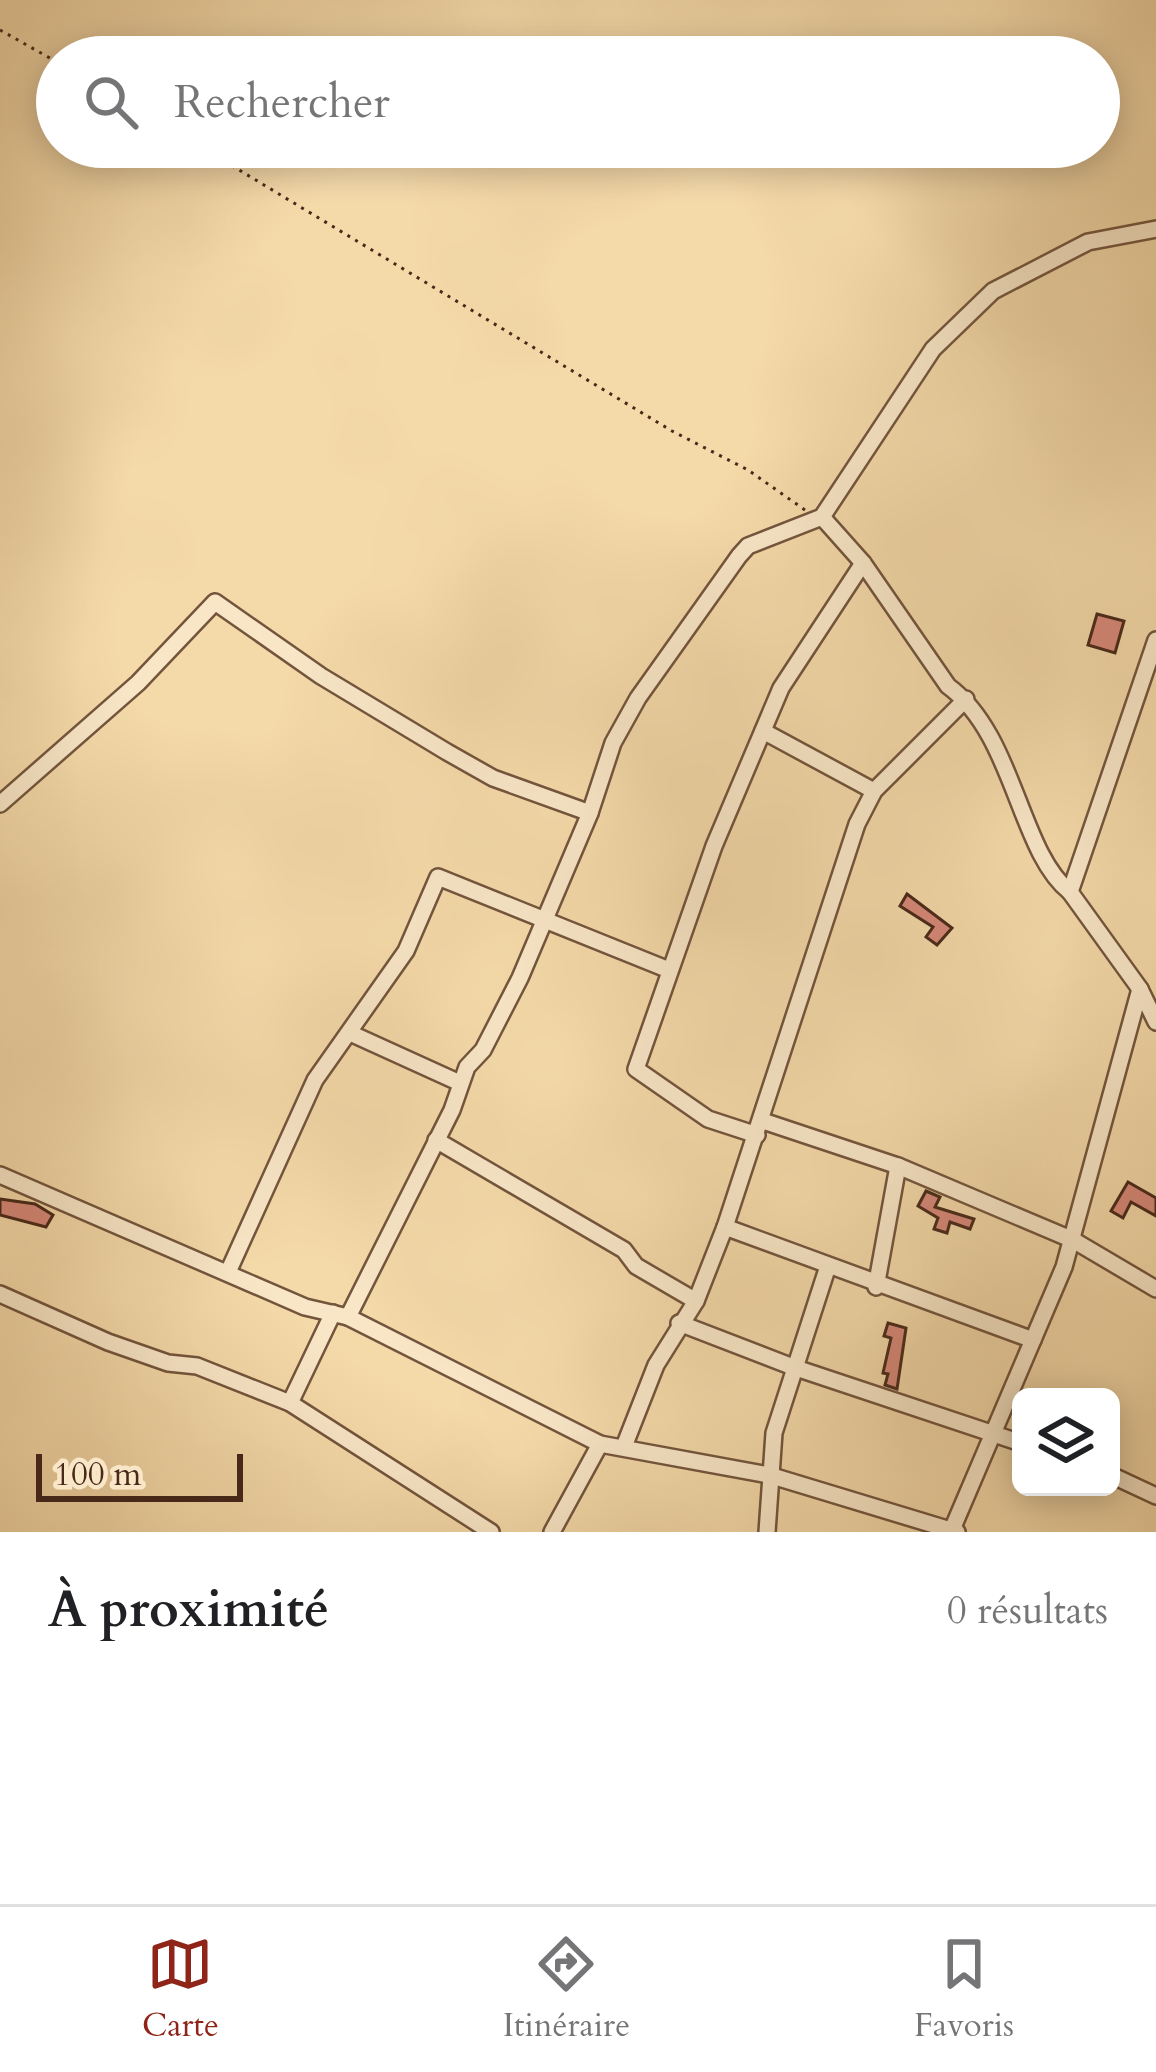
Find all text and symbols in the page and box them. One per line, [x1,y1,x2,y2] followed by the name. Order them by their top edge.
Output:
[36,36,1120,168] search box
[78,69,144,135] icon: search
[174,72,390,133] text: Rechercher
[1012,1388,1120,1496] map controls
[1012,1388,1120,1496] button: layers
[36,1448,243,1501] scale bar
[54,1452,141,1497] text: 100 m
[48,1575,329,1645] text: À proximité
[947,1584,1108,1637] text: 0 résultats
[142,1931,219,2048] tab: Carte
[503,1931,630,2048] tab: Itinéraire
[914,1931,1014,2048] tab: Favoris

